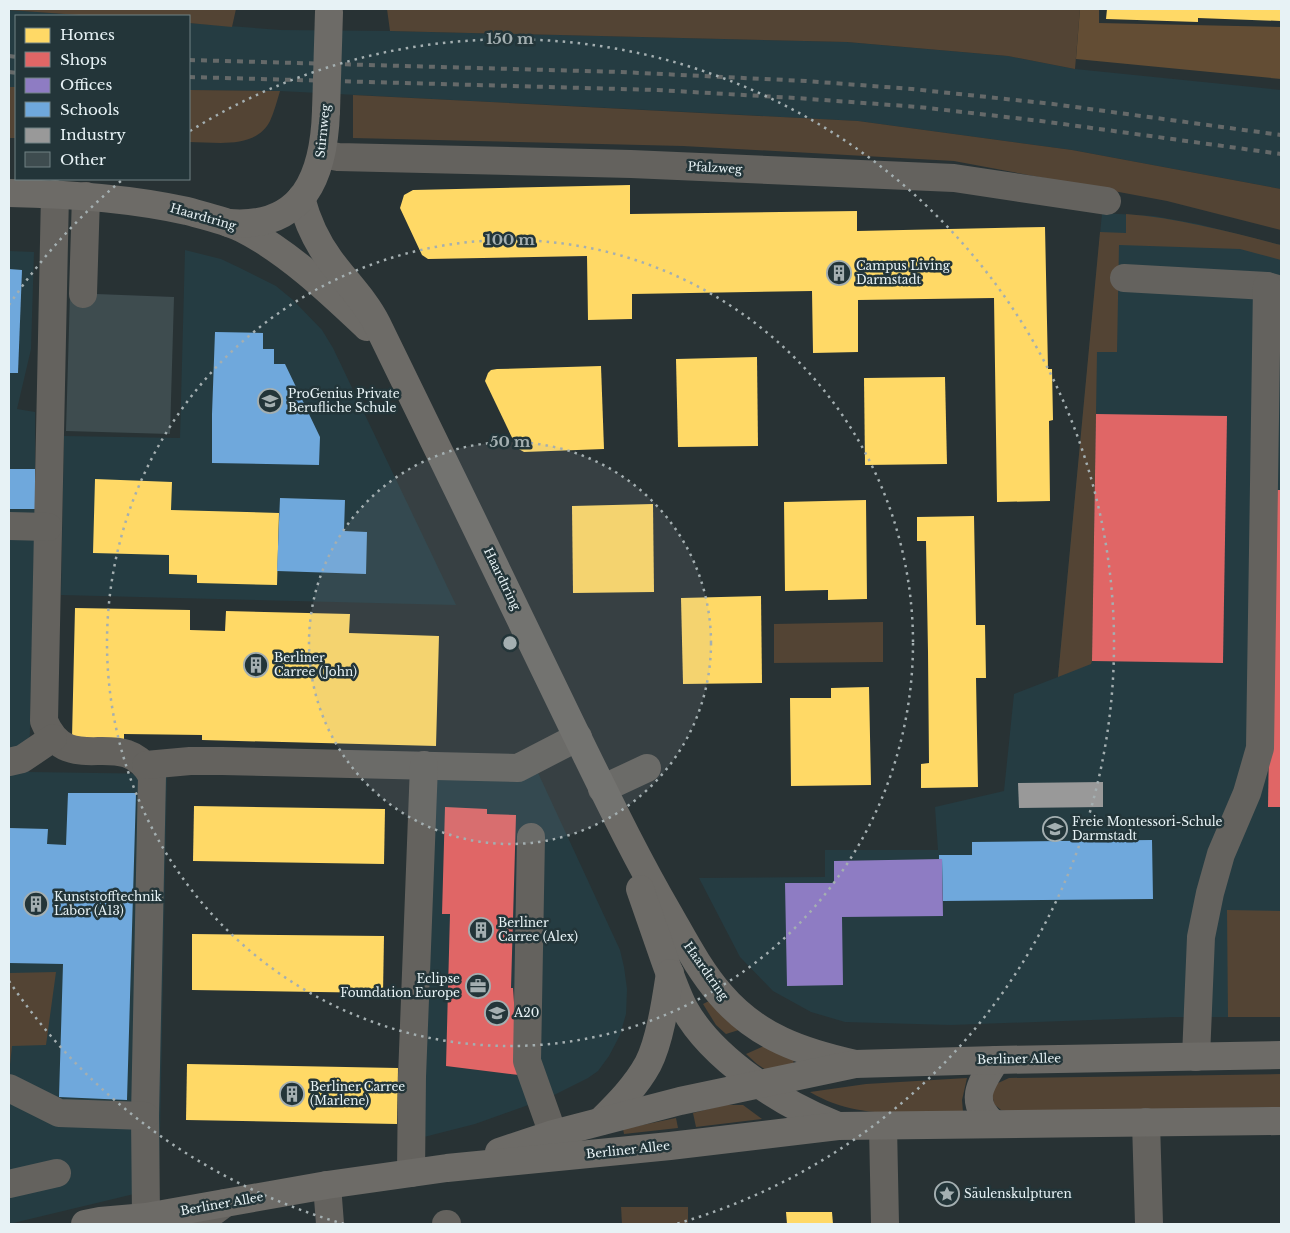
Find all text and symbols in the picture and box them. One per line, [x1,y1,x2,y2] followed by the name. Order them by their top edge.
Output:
[15,15,190,180] legend
[60,25,115,44] text: Homes
[486,29,534,48] text: 150 m
[60,50,107,69] text: Shops
[60,75,112,94] text: Offices
[60,100,120,119] text: Schools
[312,102,333,159] street label: Stirnweg
[60,125,126,144] text: Industry
[60,150,107,169] text: Other
[687,159,743,176] street label: Pfalzweg
[168,200,239,233] street label: Haardtring
[485,230,535,249] text: 100 m
[856,258,951,287] place label: Campus Living Darmstadt
[826,260,852,286] building icon: Campus Living Darmstadt
[288,386,400,415] place label: ProGenius Private Berufliche Schule
[257,388,283,414] school or university icon: ProGenius Private Berufliche Schule
[490,432,531,451] text: 50 m
[481,545,524,613] street label: Haardtring
[501,634,519,652] centre of rings
[274,650,357,679] place label: Berliner Carree (John)
[243,652,269,678] building icon: Berliner Carree (John)
[1072,814,1223,843] place label: Freie Montessori-Schule Darmstadt
[1042,816,1068,842] school or university icon: Freie Montessori-Schule Darmstadt
[54,889,163,918] place label: Kunststofftechnik Labor (A13)
[23,891,49,917] building icon: Kunststofftechnik Labor (A13)
[498,915,578,944] place label: Berliner Carree (Alex)
[468,917,494,943] building icon: Berliner Carree (Alex)
[681,939,732,1003] street label: Haardtring
[340,971,460,1000] place label: Eclipse Foundation Europe
[465,973,491,999] office icon: Eclipse Foundation Europe
[484,1000,510,1026] school or university icon: A20
[513,1005,539,1020] place label: A20
[977,1050,1061,1067] street label: Berliner Allee
[310,1079,405,1108] place label: Berliner Carree (Marlene)
[279,1081,305,1107] building icon: Berliner Carree (Marlene)
[585,1138,671,1161] street label: Berliner Allee
[934,1181,960,1207] place icon: Säulenskulpturen
[964,1186,1072,1201] place label: Säulenskulpturen
[179,1189,265,1218] street label: Berliner Allee

